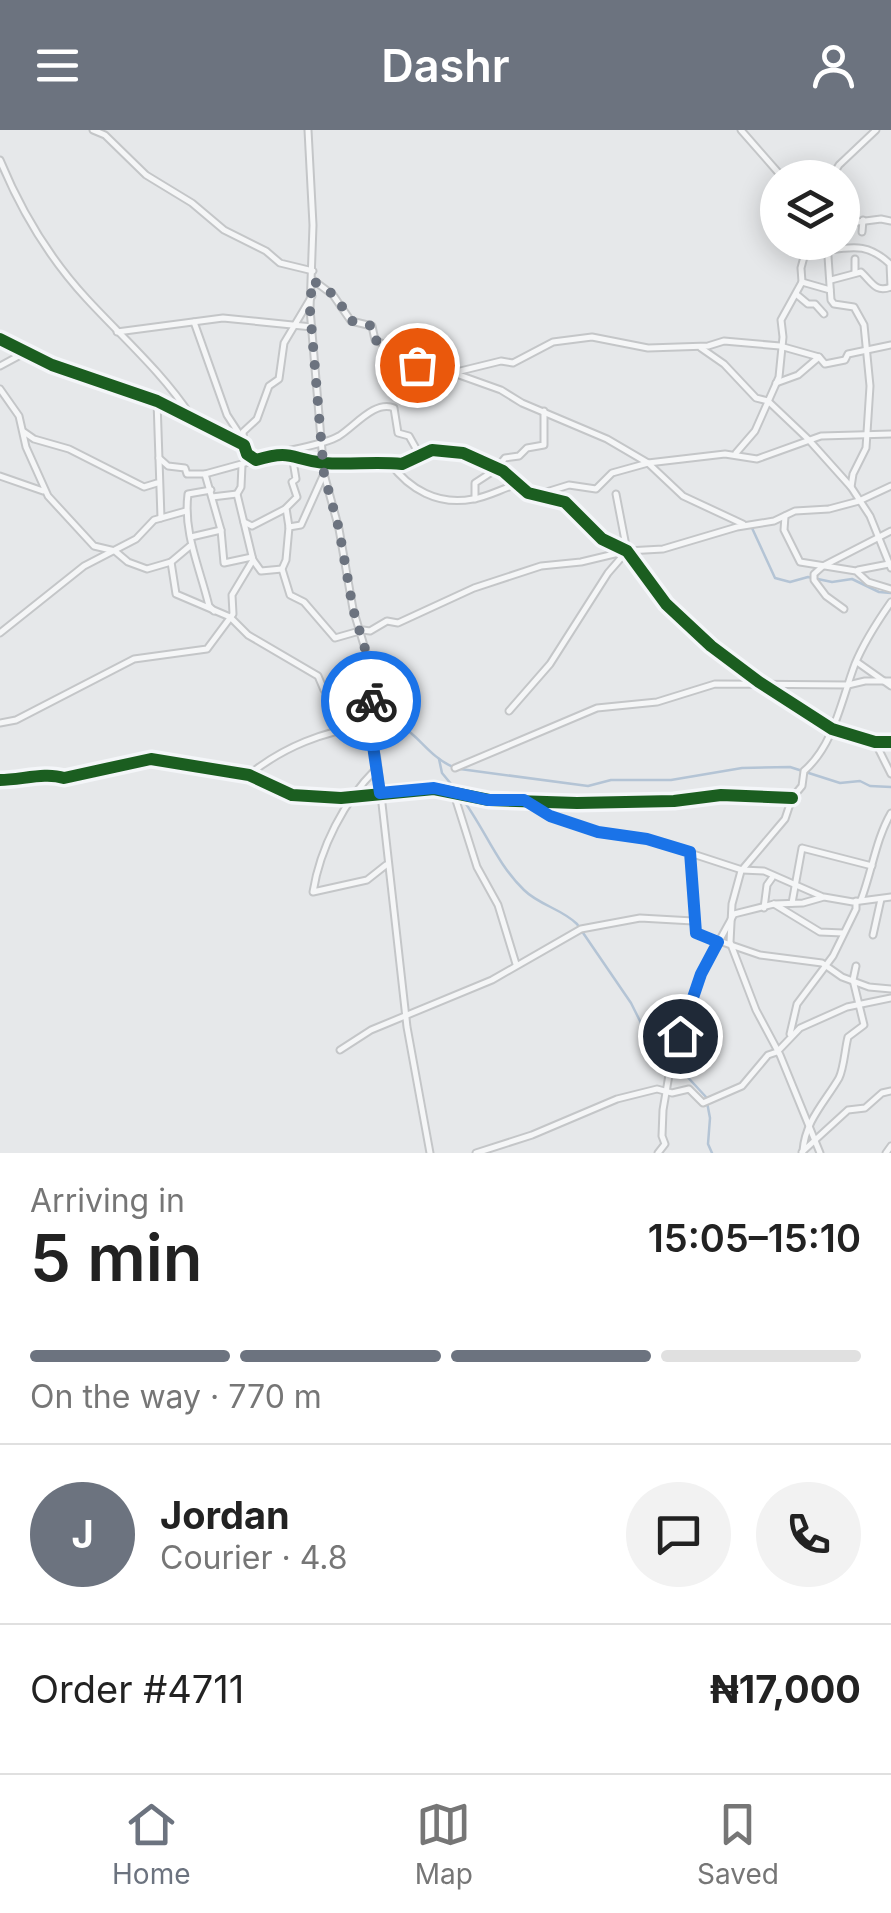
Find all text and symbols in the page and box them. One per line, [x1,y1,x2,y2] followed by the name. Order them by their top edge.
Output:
[30,38,85,93] icon: menu
[381,38,510,93] text: Dashr
[806,38,861,93] icon: person
[760,160,860,260] map controls
[760,160,860,260] button: layers
[375,323,460,408] pin
[390,338,445,393] icon: bag
[321,651,421,751] courier
[344,674,399,729] icon: bike
[638,994,723,1079] pin
[653,1009,708,1064] icon: home
[30,1181,185,1220] text: Arriving in
[648,1215,861,1261] text: 15:05–15:10
[30,1218,203,1297] text: 5 min
[30,1377,322,1416] text: On the way · 770 m
[626,1482,731,1587] button: chat
[756,1482,861,1587] button: phone
[160,1492,290,1538] text: Jordan
[71,1511,94,1557] text: J
[160,1538,348,1577] text: Courier · 4.8
[30,1666,244,1712] text: Order #4711
[710,1666,861,1712] text: ₦17,000
[112,1797,191,1891] tab: Home
[415,1797,473,1891] tab: Map
[697,1797,779,1891] tab: Saved

